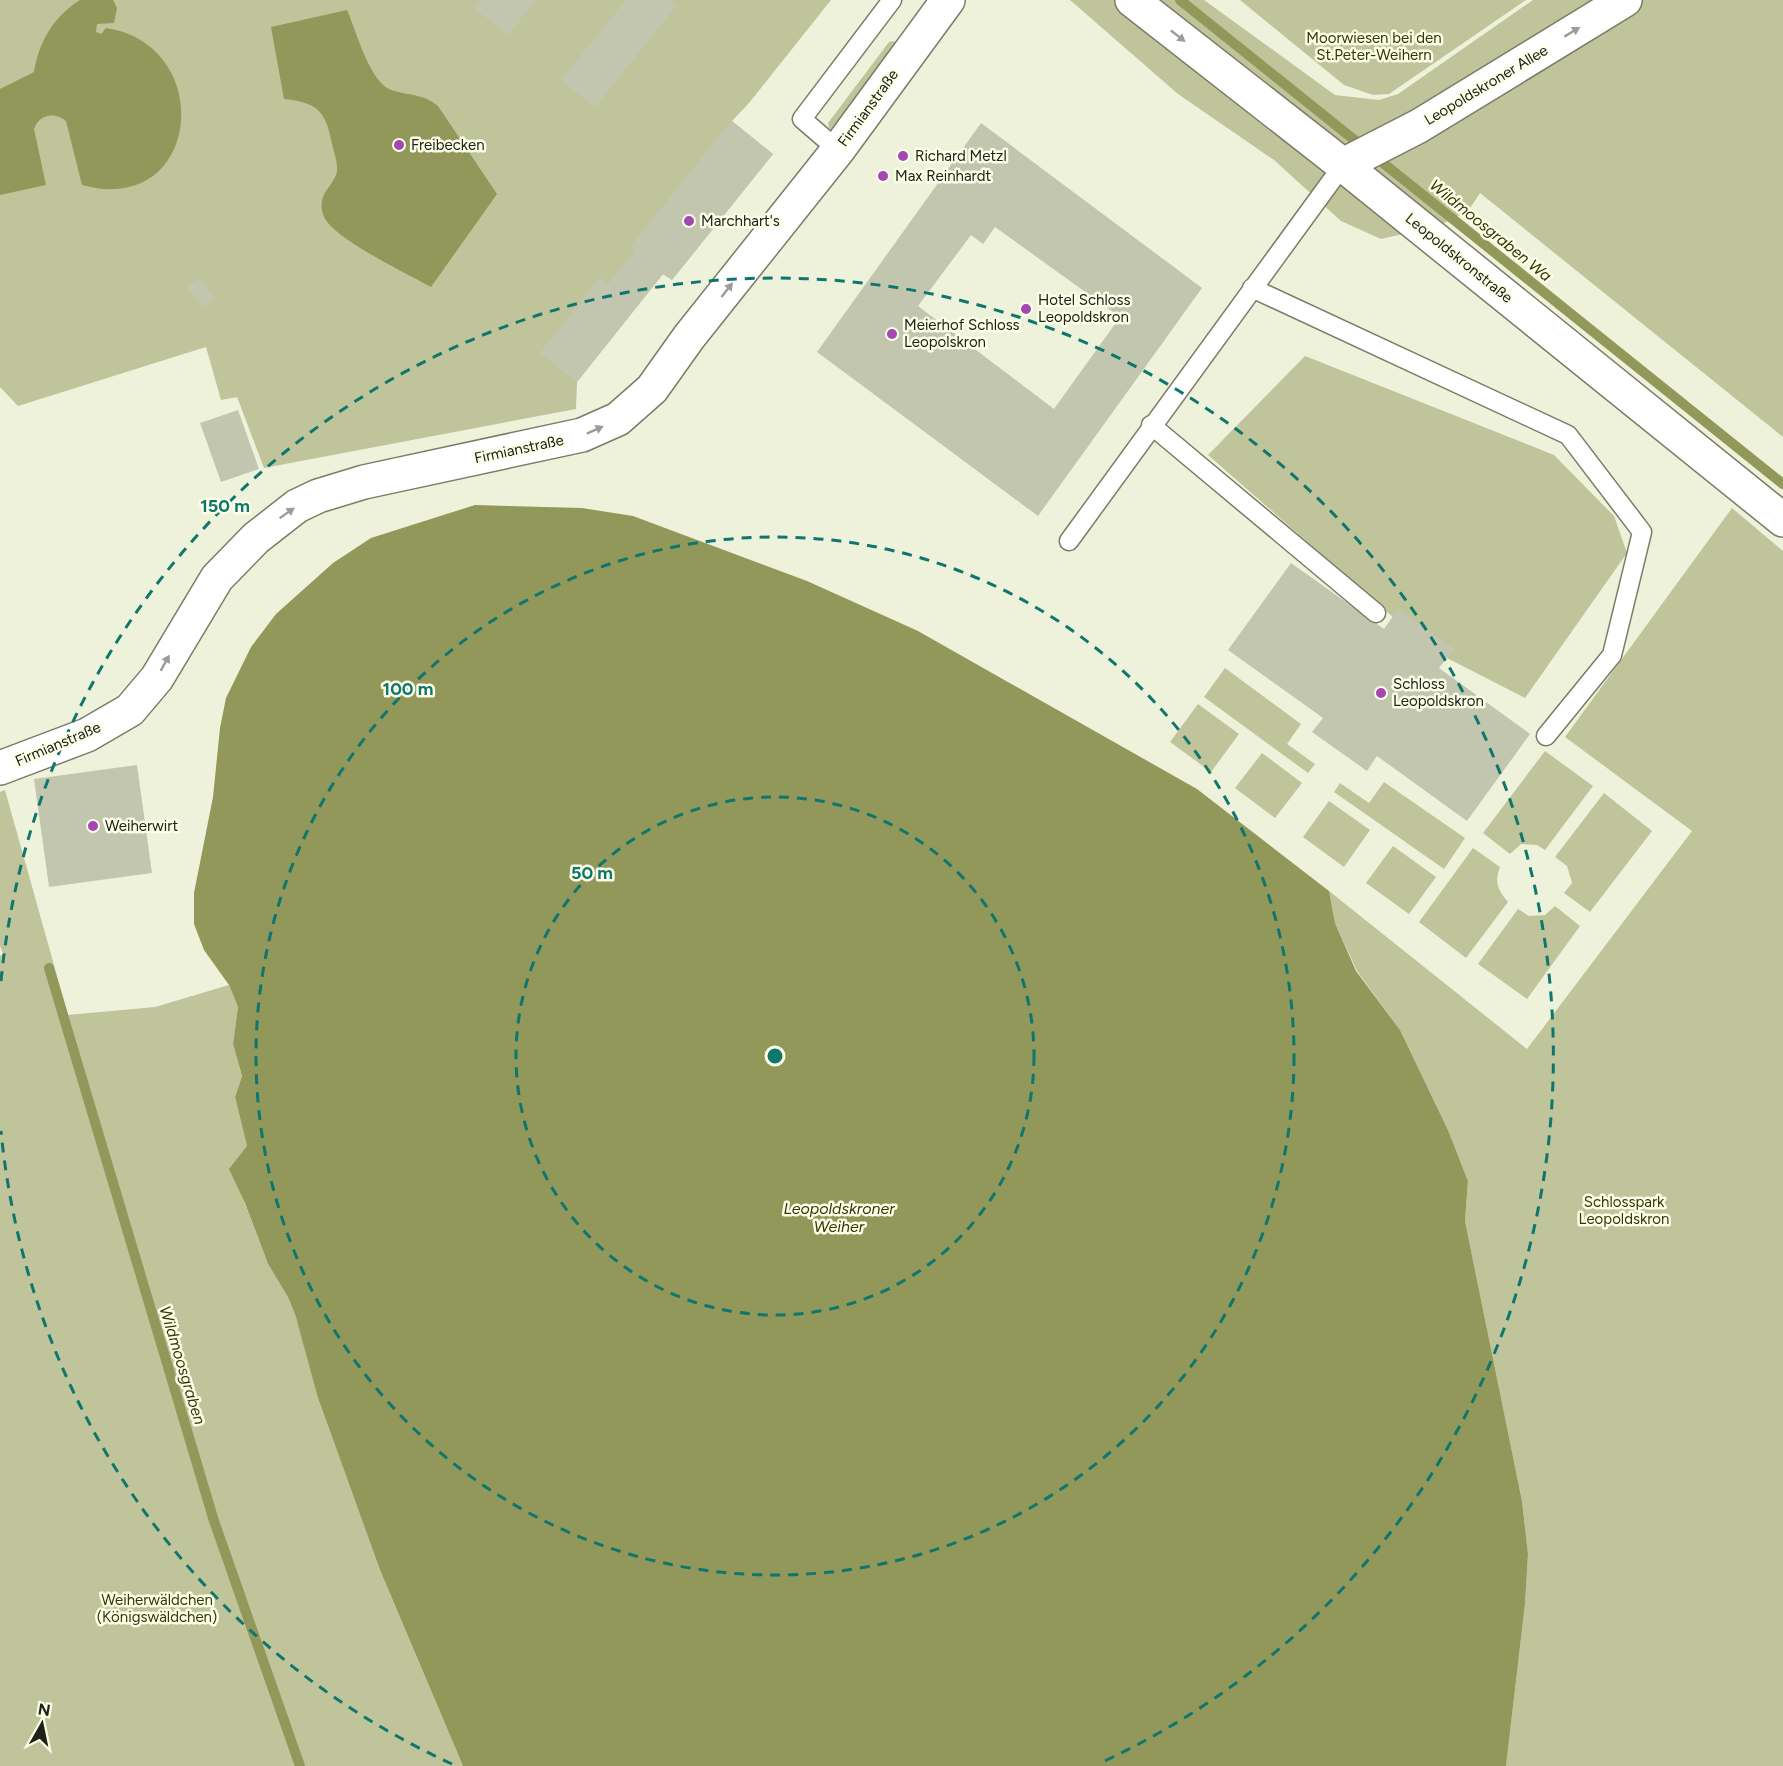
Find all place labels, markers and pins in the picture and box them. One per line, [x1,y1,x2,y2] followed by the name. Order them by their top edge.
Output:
[411,136,485,154] place label: Freibecken
[392,138,406,152] marker: Freibecken
[915,147,1007,165] place label: Richard Metzl
[896,149,910,163] marker: Richard Metzl
[895,167,991,185] place label: Max Reinhardt
[876,169,890,183] marker: Max Reinhardt
[701,212,780,230] place label: Marchhart's
[682,214,696,228] marker: Marchhart's
[1038,291,1130,326] place label: Hotel Schloss Leopoldskron
[1019,302,1033,316] marker: Hotel Schloss Leopoldskron
[904,316,1020,351] place label: Meierhof Schloss Leopolskron
[885,327,899,341] marker: Meierhof Schloss Leopolskron
[1393,675,1484,710] place label: Schloss Leopoldskron
[1374,686,1388,700] marker: Schloss Leopoldskron
[105,817,178,835] place label: Weiherwirt
[86,819,100,833] marker: Weiherwirt
[765,1046,785,1066] centre of rings

